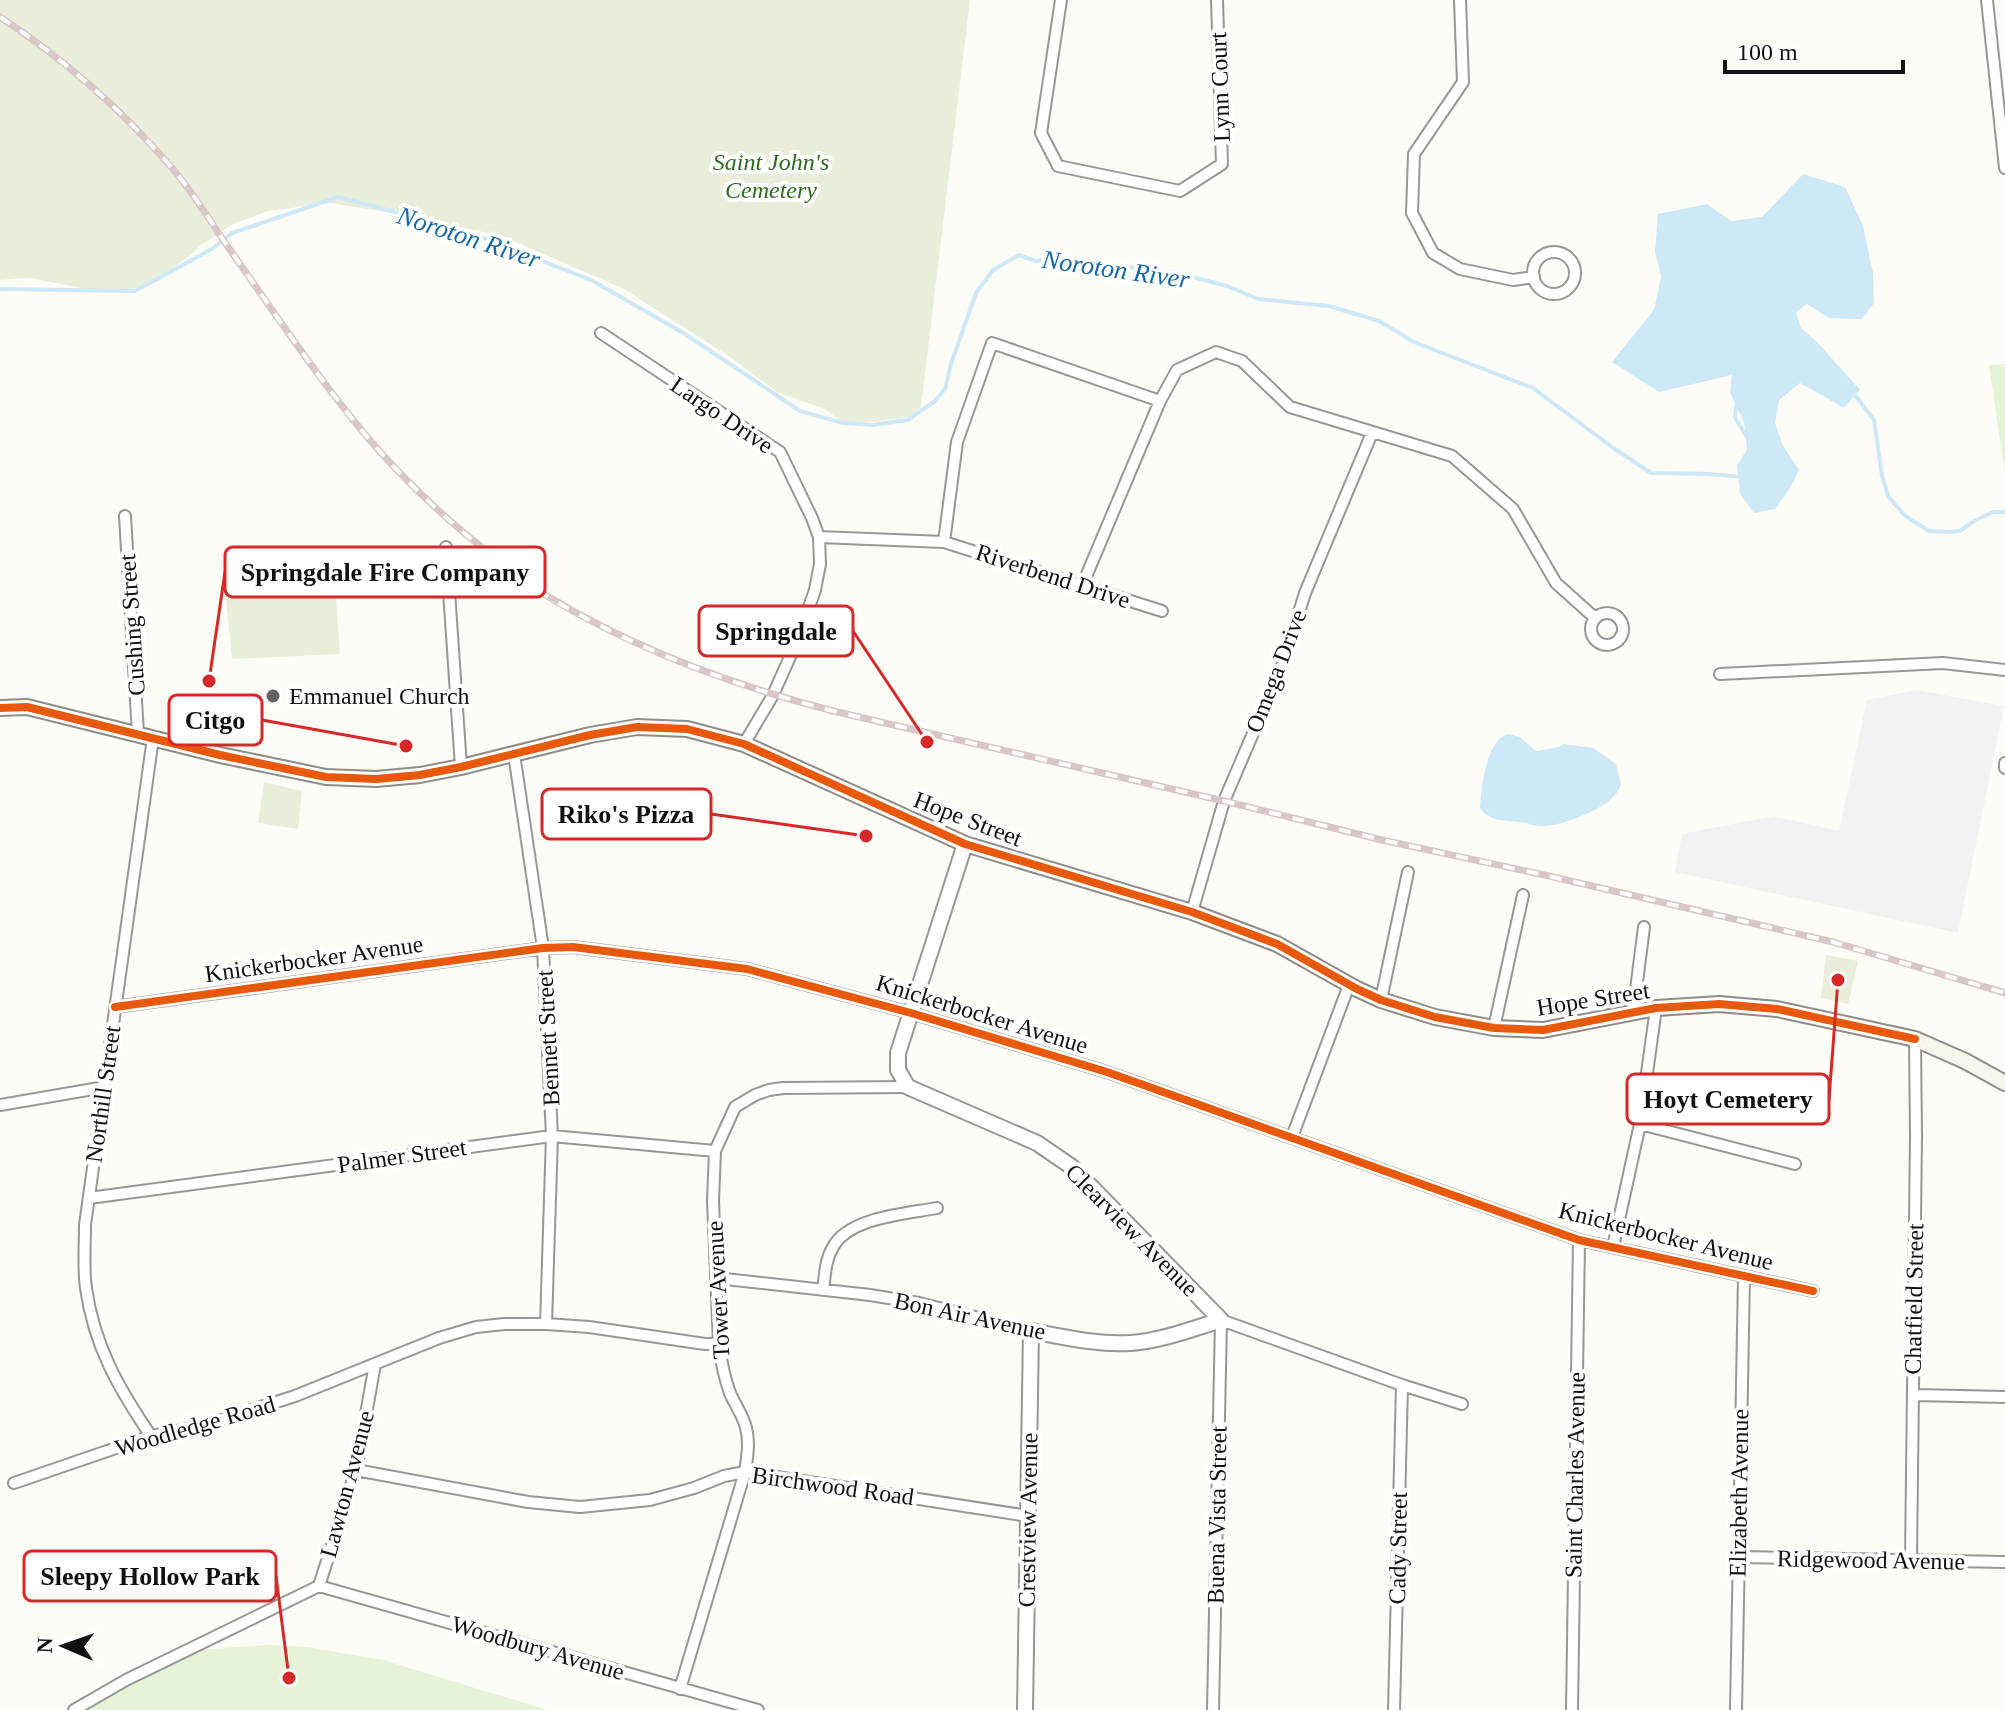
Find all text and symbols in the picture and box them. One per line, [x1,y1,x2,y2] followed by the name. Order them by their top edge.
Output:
[1725,24,1903,74] scale bar
[1205,31,1235,142] street label: Lynn Court
[1737,39,1798,65] text: 100 m
[713,149,829,203] park label: Saint John's Cemetery
[393,200,545,274] water label: Noroton River
[1039,245,1192,294] water label: Noroton River
[666,371,778,459] street label: Largo Drive
[973,539,1133,613] street label: Riverbend Drive
[225,547,545,597] callout: Springdale Fire Company
[114,553,150,697] street label: Cushing Street
[241,558,529,587] text: Springdale Fire Company
[699,606,853,656] callout: Springdale
[1241,606,1311,736] street label: Omega Drive
[715,617,837,646] text: Springdale
[289,683,470,709] place label: Emmanuel Church
[264,687,282,705] marker: Emmanuel Church
[169,695,262,745] callout: Citgo
[185,706,245,735] text: Citgo
[910,786,1026,852] street label: Hope Street
[542,789,711,839] callout: Riko's Pizza
[558,800,694,829] text: Riko's Pizza
[203,931,425,987] street label: Knickerbocker Avenue
[531,969,565,1107] street label: Bennett Street
[873,969,1091,1059] street label: Knickerbocker Avenue
[1535,977,1652,1021] street label: Hope Street
[81,1024,126,1164] street label: Northill Street
[1627,1074,1829,1124] callout: Hoyt Cemetery
[1643,1085,1813,1114] text: Hoyt Cemetery
[336,1134,468,1178] street label: Palmer Street
[1061,1159,1203,1301] street label: Clearview Avenue
[1556,1197,1776,1275] street label: Knickerbocker Avenue
[701,1220,735,1360] street label: Tower Avenue
[1900,1223,1928,1375] street label: Chatfield Street
[892,1287,1048,1345] street label: Bon Air Avenue
[1560,1372,1590,1578] street label: Saint Charles Avenue
[112,1391,278,1461] street label: Woodledge Road
[315,1408,379,1560] street label: Lawton Avenue
[1725,1409,1753,1577] street label: Elizabeth Avenue
[1202,1425,1232,1604] street label: Buena Vista Street
[1013,1432,1043,1608] street label: Crestview Avenue
[750,1462,916,1510] street label: Birchwood Road
[1384,1491,1412,1605] street label: Cady Street
[1777,1545,1965,1575] street label: Ridgewood Avenue
[24,1551,276,1601] callout: Sleepy Hollow Park
[40,1562,260,1591] text: Sleepy Hollow Park
[24,1606,104,1686] north arrow
[449,1611,627,1685] street label: Woodbury Avenue
[32,1637,57,1654] text: N

